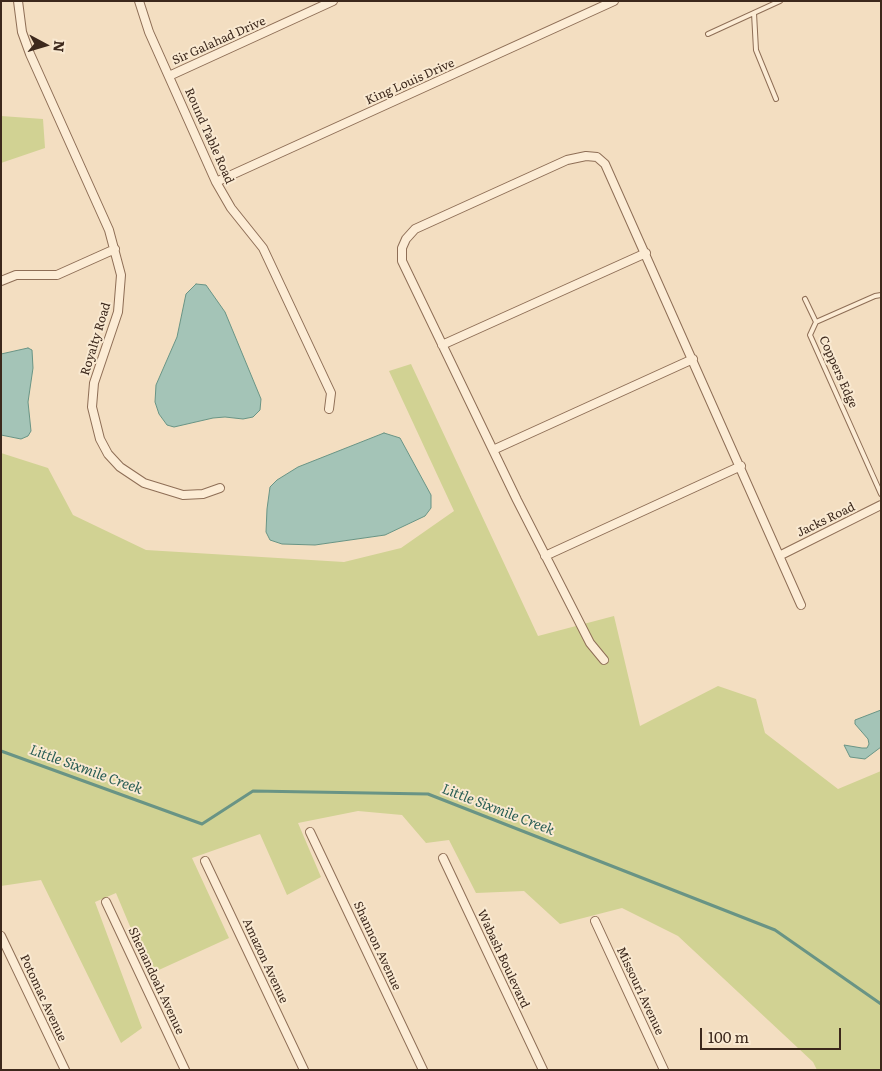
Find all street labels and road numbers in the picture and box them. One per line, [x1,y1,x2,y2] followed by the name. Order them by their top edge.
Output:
[170,14,268,68] street label: Sir Galahad Drive
[363,56,457,108] street label: King Louis Drive
[181,86,237,186] street label: Round Table Road
[78,301,114,377] street label: Royalty Road
[816,334,860,410] street label: Coppers Edge
[795,500,857,540] street label: Jacks Road
[350,899,404,993] street label: Shannon Avenue
[474,907,532,1011] street label: Wabash Boulevard
[239,916,291,1006] street label: Amazon Avenue
[125,925,187,1037] street label: Shenandoah Avenue
[613,945,667,1037] street label: Missouri Avenue
[17,952,69,1044] street label: Potomac Avenue

